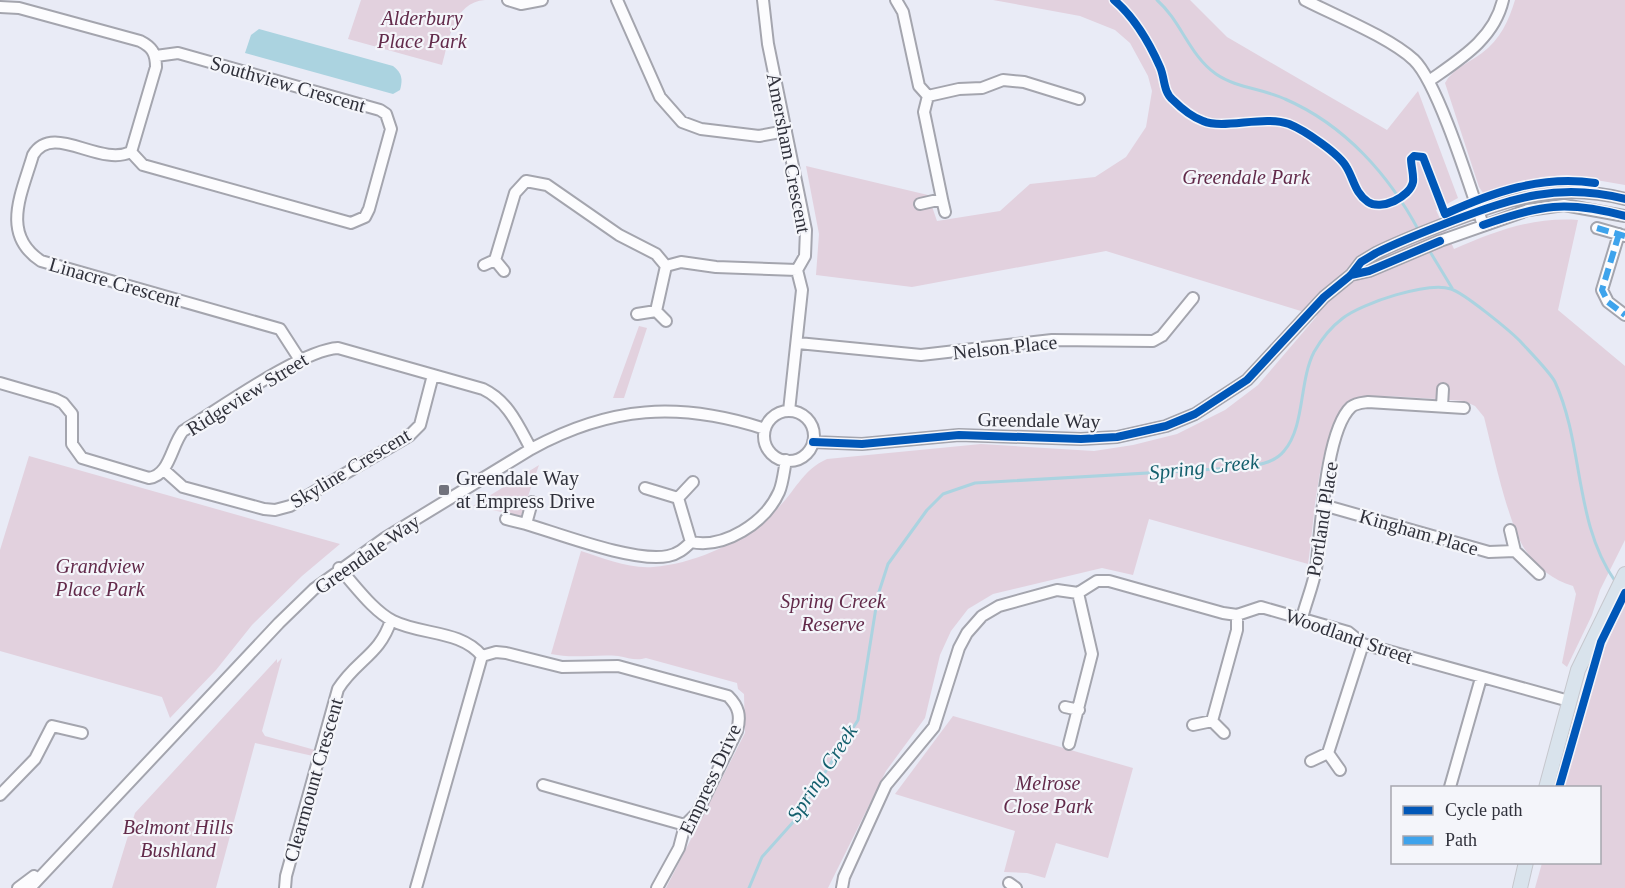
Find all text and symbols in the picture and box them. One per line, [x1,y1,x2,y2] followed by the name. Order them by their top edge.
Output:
[376,7,468,52] park label: Alderbury Place Park
[208,51,369,117] street label: Southview Crescent
[763,71,815,235] street label: Amersham Crescent
[1182,166,1311,188] park label: Greendale Park
[47,253,184,311] street label: Linacre Crescent
[952,331,1058,363] street label: Nelson Place
[183,348,312,441] street label: Ridgeview Street
[977,408,1101,433] street label: Greendale Way
[286,423,415,513] street label: Skyline Crescent
[1148,449,1261,485] water label: Spring Creek
[1302,460,1342,578] street label: Portland Place
[456,467,595,513] place label: Greendale Way at Empress Drive
[437,483,451,497] marker: Greendale Way at Empress Drive
[1357,505,1481,560] street label: Kingham Place
[310,510,424,599] street label: Greendale Way
[54,555,146,600] park label: Grandview Place Park
[780,590,887,635] park label: Spring Creek Reserve
[1282,604,1416,668] street label: Woodland Street
[279,695,347,864] street label: Clearmount Crescent
[675,720,746,838] street label: Empress Drive
[782,720,863,826] water label: Spring Creek
[1003,772,1094,817] park label: Melrose Close Park
[1391,786,1601,864] legend
[1445,800,1522,820] text: Cycle path
[123,816,233,861] park label: Belmont Hills Bushland
[1445,830,1477,850] text: Path

